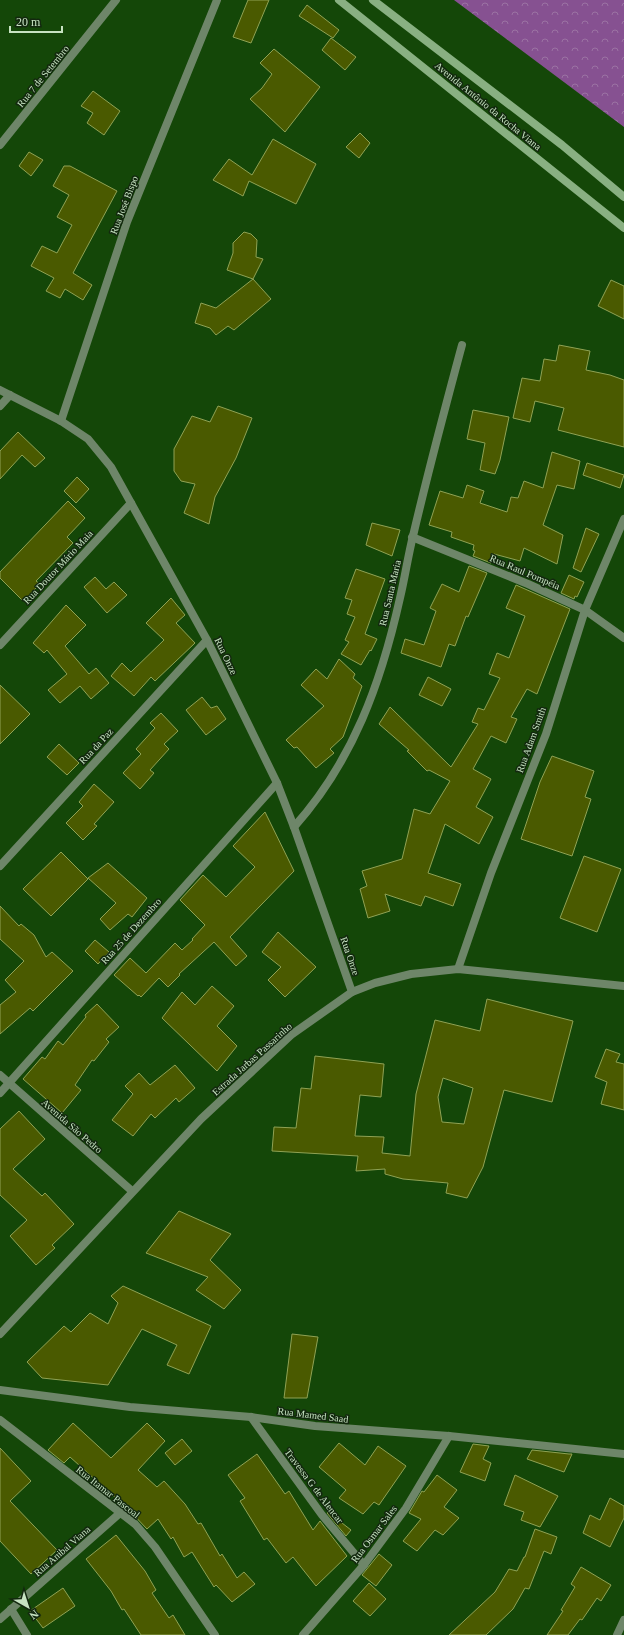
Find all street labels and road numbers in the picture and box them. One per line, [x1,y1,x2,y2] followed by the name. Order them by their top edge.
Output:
[15,43,71,109] street label: Rua 7 de Setembro
[433,60,544,153] street label: Avenida Antônio da Rocha Viana
[108,174,140,236] street label: Rua José Bispo
[21,527,95,606] street label: Rua Doutor Mário Maia
[488,552,562,592] street label: Rua Raul Pompéia
[377,558,403,627] street label: Rua Santa Maria
[212,636,240,677] street label: Rua Onze
[514,706,548,774] street label: Rua Adam Smith
[77,725,116,766] street label: Rua da Paz
[99,896,163,966] street label: Rua 25 de Dezembro
[338,935,362,977] street label: Rua Onze
[210,1020,294,1098] street label: Estrada Jarbas Passarinho
[40,1097,104,1155] street label: Avenida São Pedro
[277,1405,349,1425] street label: Rua Mamed Saad
[282,1447,346,1526] street label: Travessa G de Alencar
[74,1464,142,1520] street label: Rua Itamar Pascoal
[349,1503,399,1565] street label: Rua Osmar Sales
[32,1523,93,1578] street label: Rua Anibal Viana

